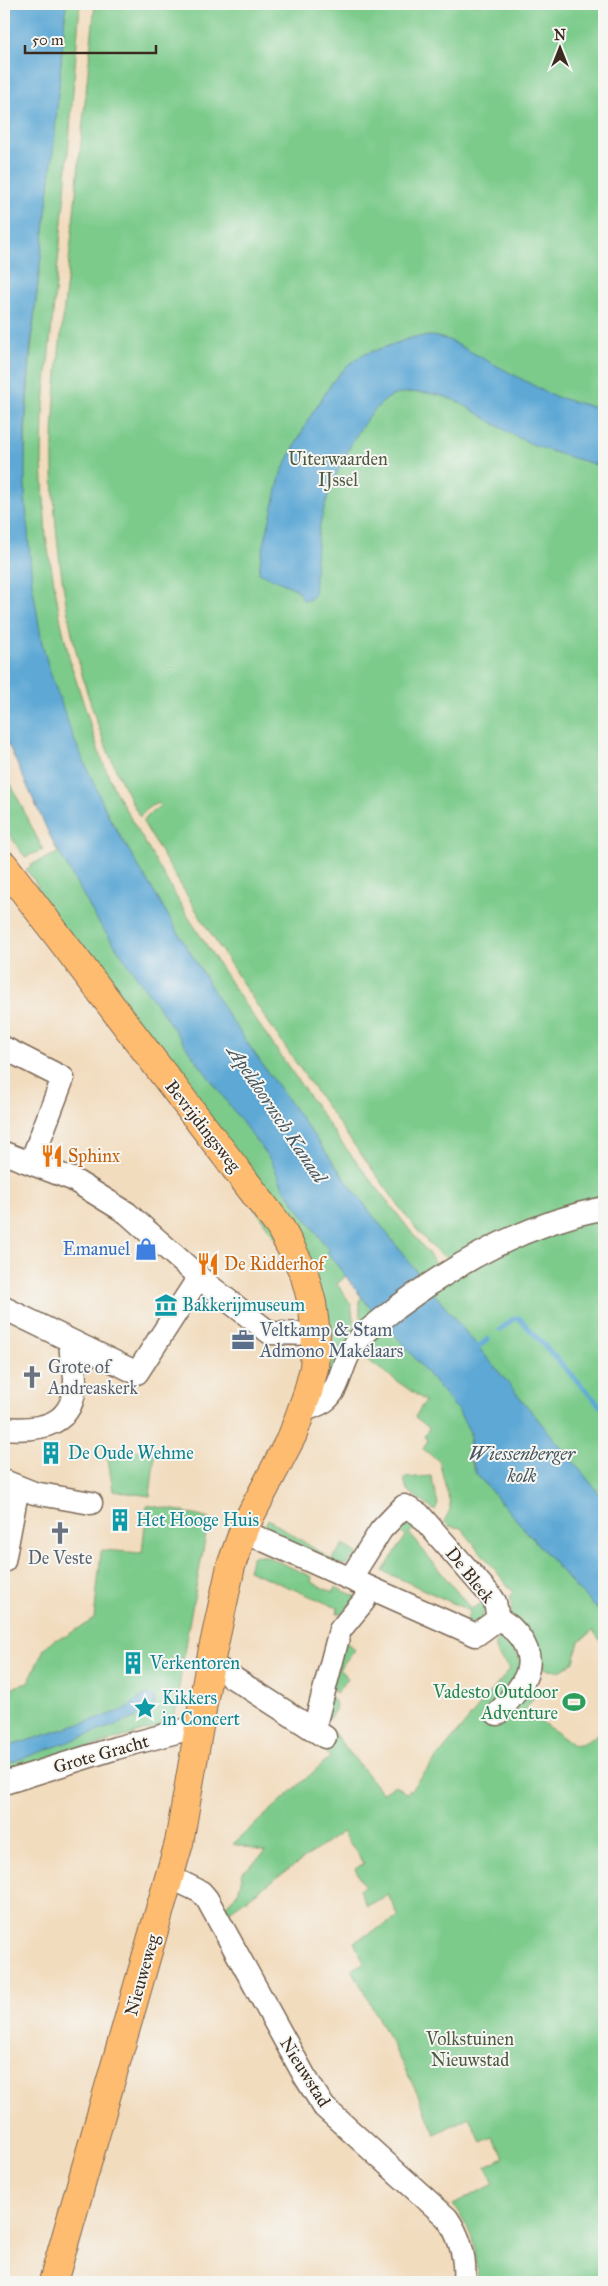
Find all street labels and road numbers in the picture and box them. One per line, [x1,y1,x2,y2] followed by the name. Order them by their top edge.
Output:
[160,1076,246,1177] street label: Bevrijdingsweg
[441,1543,500,1608] street label: De Bleek
[51,1730,152,1778] street label: Grote Gracht
[120,1931,165,2019] street label: Nieuweweg
[275,2033,335,2111] street label: Nieuwstad

